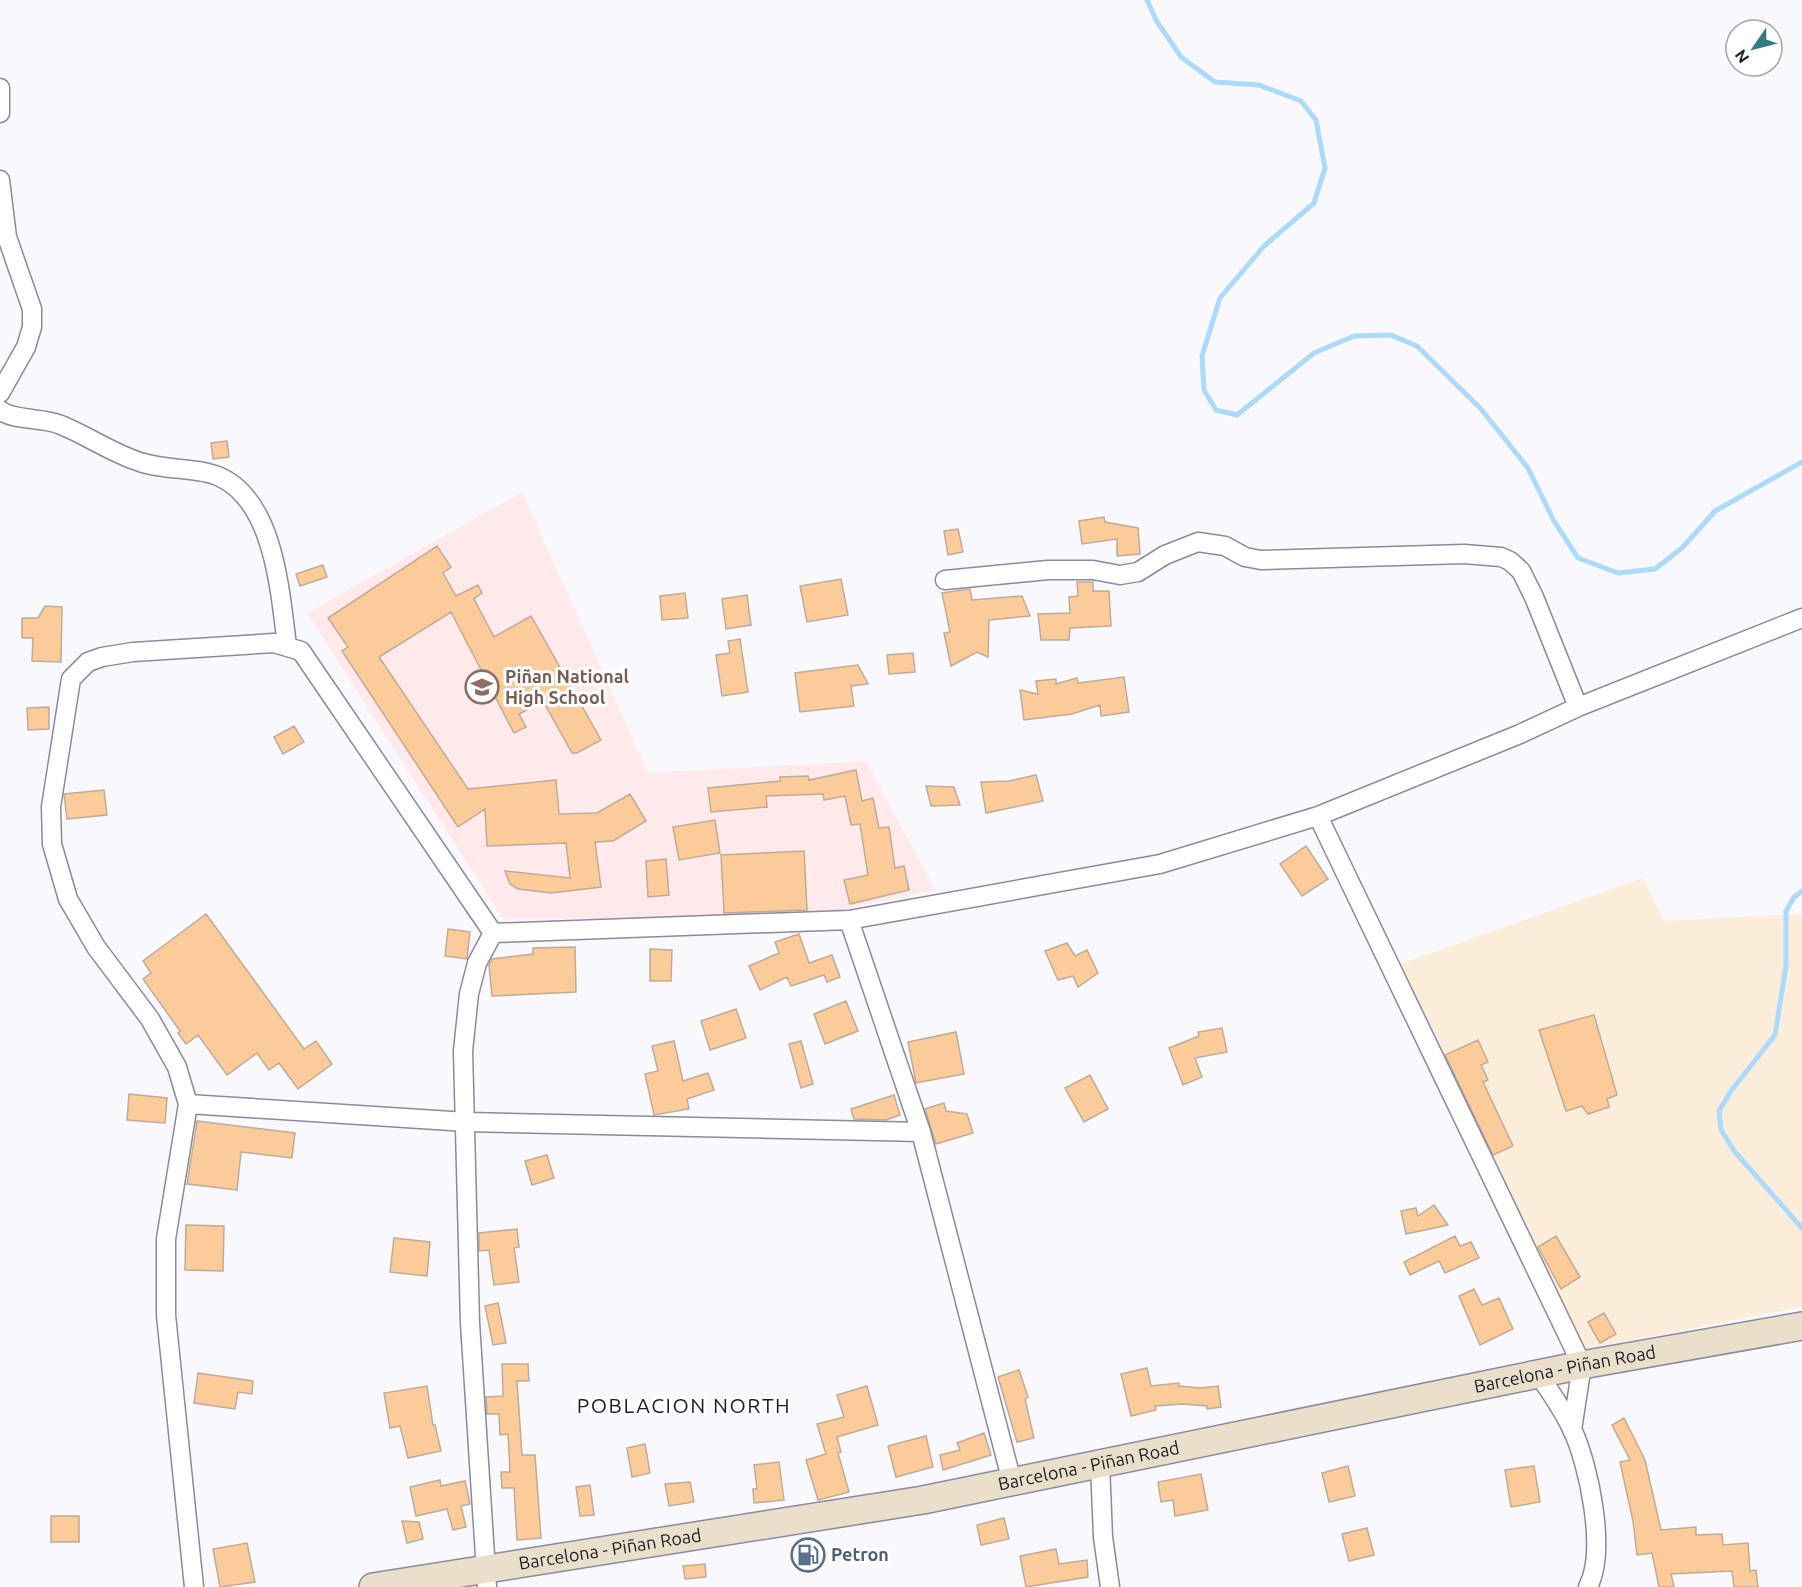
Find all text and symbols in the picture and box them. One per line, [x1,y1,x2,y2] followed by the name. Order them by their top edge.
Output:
[1724,18,1784,78] north arrow
[1731,47,1753,67] text: N
[505,666,630,707] place label: Piñan National High School
[464,669,500,705] school or university icon: Piñan National High School
[1472,1341,1657,1396] street label: Barcelona - Piñan Road
[577,1393,791,1417] district label: POBLACION NORTH
[996,1437,1181,1493] street label: Barcelona - Piñan Road
[517,1524,703,1573] street label: Barcelona - Piñan Road
[790,1537,826,1573] fuel station icon: Petron
[831,1544,889,1564] place label: Petron

